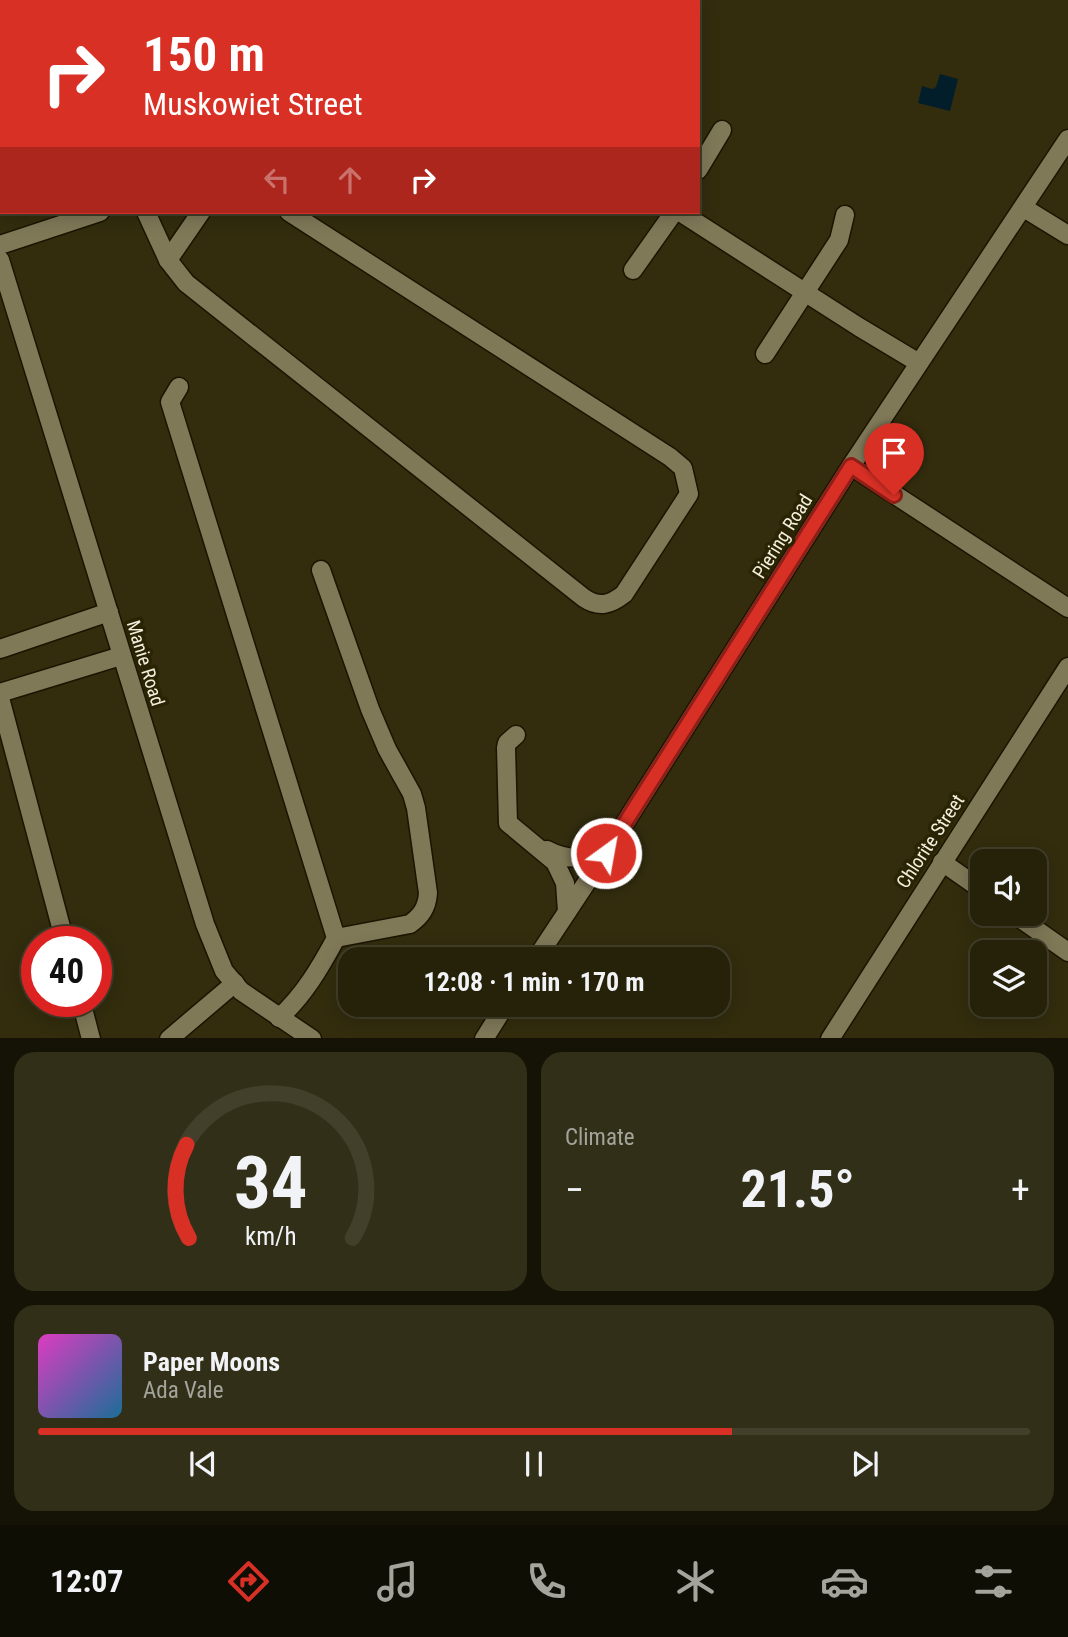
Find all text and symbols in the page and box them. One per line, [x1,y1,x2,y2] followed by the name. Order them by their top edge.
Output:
[143,26,265,83] text: 150 m
[28,28,119,119] icon: right
[143,85,363,123] text: Muskowiet Street
[258,161,296,199] icon: left
[331,161,369,199] icon: ahead
[404,161,442,199] icon: right
[864,423,924,495] pin
[875,434,913,472] icon: arrive
[747,490,817,583] street label: Piering Road
[122,617,169,709] street label: Manie Road
[892,790,969,893] street label: Chlorite Street
[569,816,643,890] position arrow
[970,849,1047,1017] map controls
[970,849,1047,926] button: sound
[21,926,112,1017] speed limit sign: 40
[970,940,1047,1017] button: layers
[424,967,644,997] text: 12:08 · 1 min · 170 m
[565,1124,635,1151] text: Climate
[234,1140,307,1226] text: 34
[740,1159,855,1220] text: 21.5°
[565,1168,584,1212] text: −
[1011,1168,1030,1212] text: +
[245,1221,296,1250] text: km/h
[143,1347,280,1377] text: Paper Moons
[143,1377,223,1404] text: Ada Vale
[184,1445,222,1483] icon: previous
[515,1445,553,1483] icon: pause
[846,1445,884,1483] icon: next
[224,1557,273,1606] icon: directions
[373,1557,422,1606] icon: music
[522,1557,571,1606] icon: phone
[671,1557,720,1606] icon: climate
[820,1557,869,1606] icon: car
[969,1557,1018,1606] icon: filters
[50,1562,123,1600] text: 12:07

